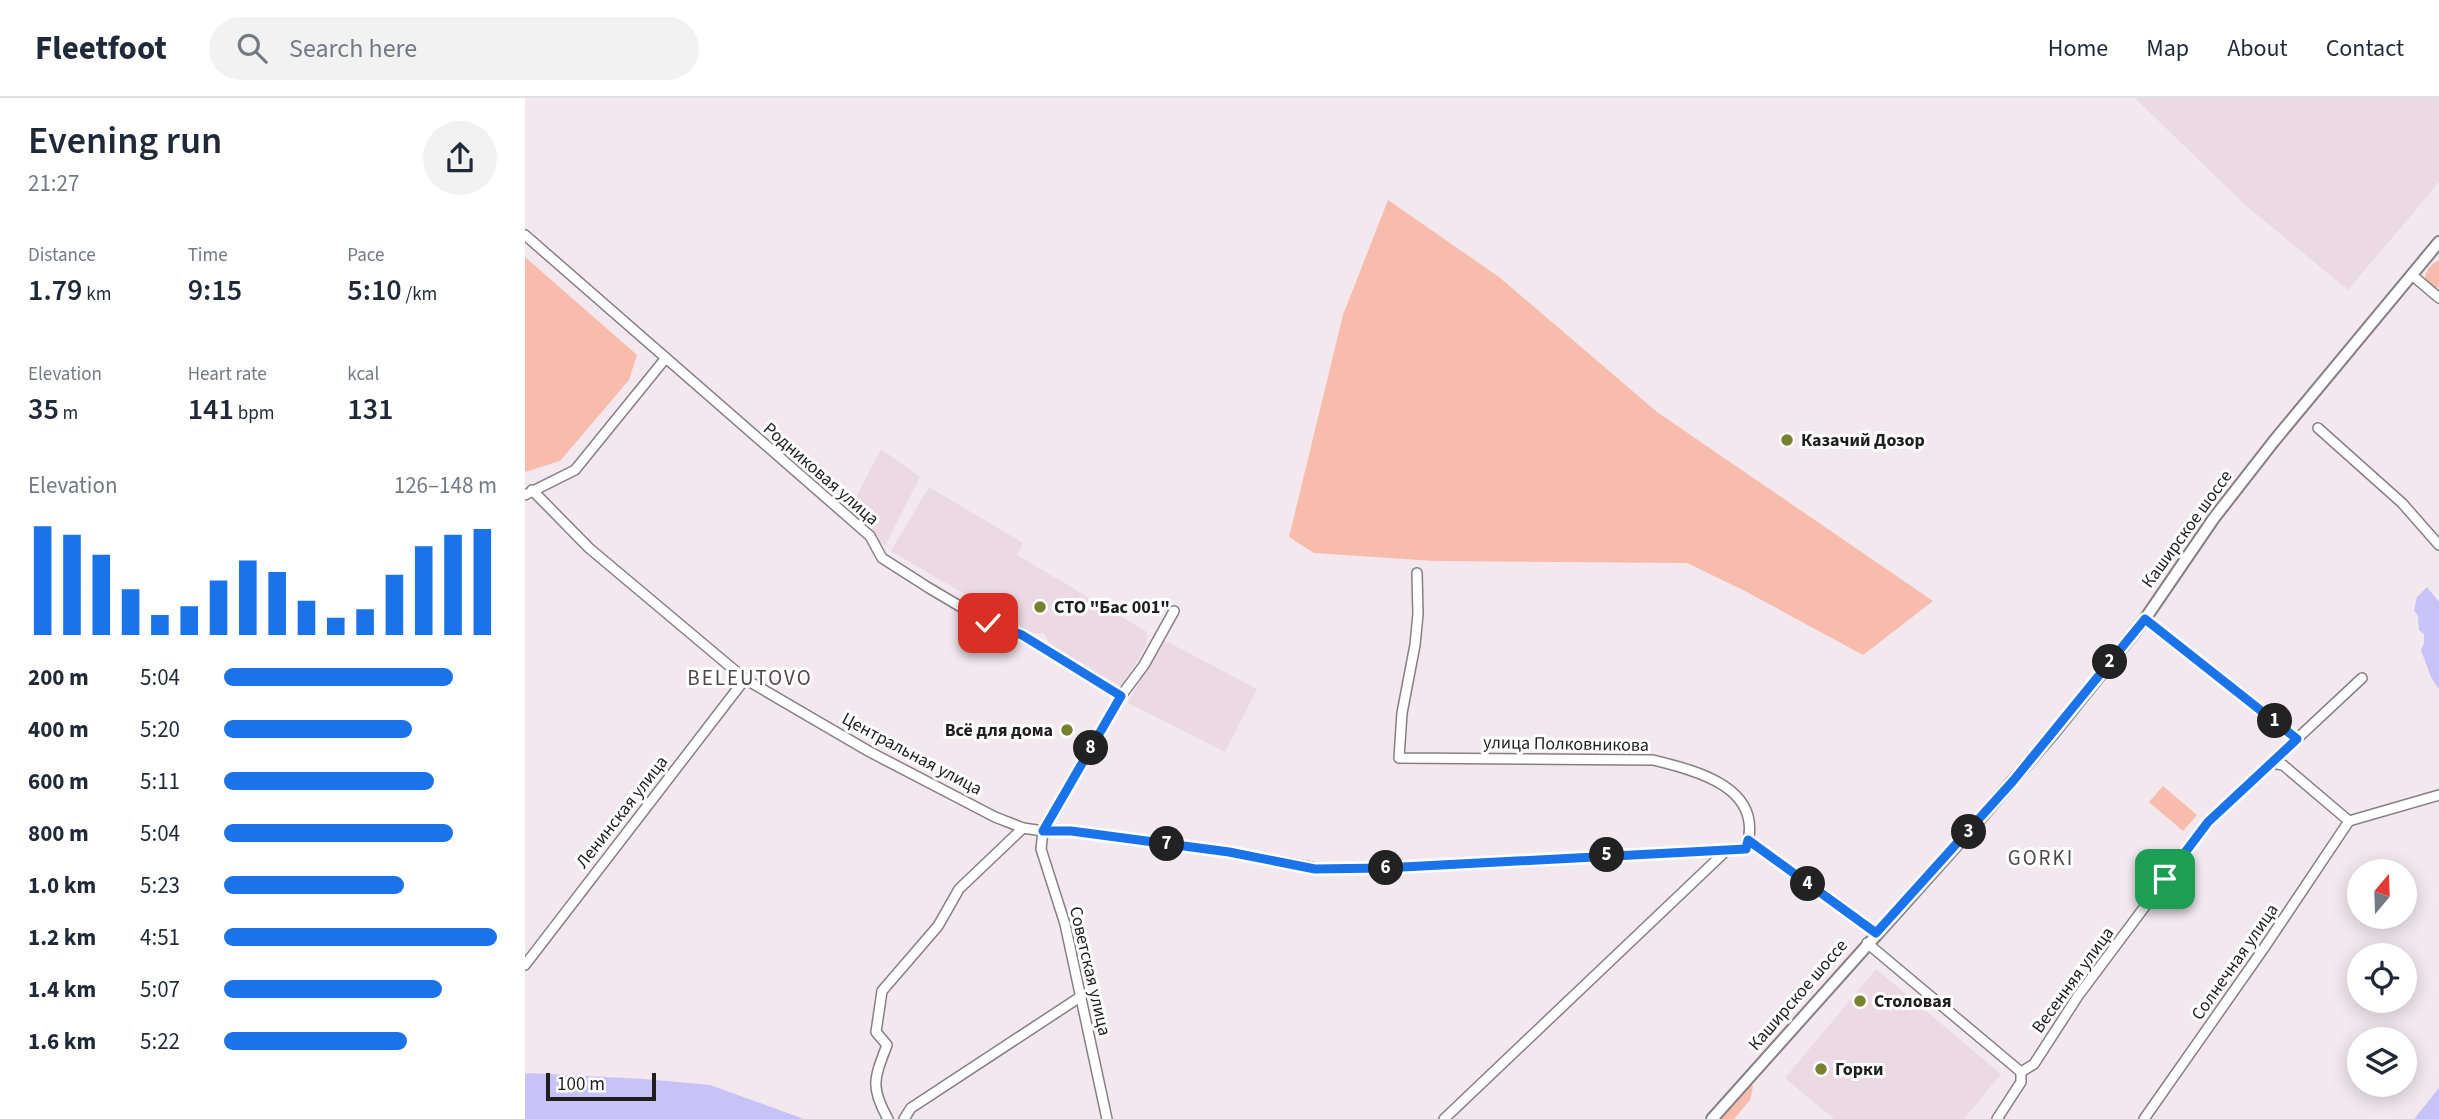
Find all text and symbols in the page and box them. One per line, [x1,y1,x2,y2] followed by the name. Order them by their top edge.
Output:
[209,17,699,80] search box
[35,25,167,72] text: Fleetfoot
[233,29,271,67] icon: search
[289,30,417,67] text: Search here
[2048,31,2108,66] text: Home
[2146,31,2189,66] text: Map
[2227,31,2288,66] text: About
[2326,31,2404,66] text: Contact
[28,114,222,168] text: Evening run
[423,121,497,195] button: share
[28,167,79,200] text: 21:27
[28,242,96,269] text: Distance
[188,242,228,269] text: Time
[347,242,385,269] text: Pace
[28,269,82,312] text: 1.79
[188,269,242,312] text: 9:15
[347,269,402,312] text: 5:10
[82,281,111,308] text: km
[402,281,437,308] text: /km
[28,361,102,388] text: Elevation
[188,361,267,388] text: Heart rate
[347,361,379,388] text: kcal
[28,388,59,431] text: 35
[188,388,234,431] text: 141
[347,388,394,431] text: 131
[59,400,78,427] text: m
[234,400,274,427] text: bpm
[758,417,884,531] street label: Родниковая улица
[1801,428,1925,453] place label: Казачий Дозор
[1779,432,1795,448] marker: Казачий Дозор
[2136,465,2238,593] street label: Каширское шоссе
[28,469,118,502] text: Elevation
[394,469,497,502] text: 126–148 m
[958,593,1018,653] pin
[1054,595,1170,620] place label: СТО "Бас 001"
[1032,599,1048,615] marker: СТО "Бас 001"
[969,604,1007,642] icon: check
[2093,644,2127,680] pin: 2
[2104,648,2115,675] text: 2
[28,661,89,694] text: 200 m
[140,661,180,694] text: 5:04
[687,663,813,693] district label: BELEUTOVO
[2257,704,2293,738] pin: 1
[837,706,987,802] street label: Центральная улица
[2269,707,2280,734] text: 1
[28,713,89,746] text: 400 m
[140,713,180,746] text: 5:20
[945,718,1053,743] place label: Всё для дома
[1059,722,1075,738] marker: Всё для дома
[1073,730,1109,766] pin: 8
[1483,730,1649,758] street label: улица Полковникова
[1085,734,1096,761] text: 8
[570,750,674,874] street label: Ленинская улица
[28,765,89,798] text: 600 m
[140,765,180,798] text: 5:11
[1951,814,1987,850] pin: 3
[28,817,89,850] text: 800 m
[140,817,180,850] text: 5:04
[1963,818,1974,845] text: 3
[1149,826,1185,862] pin: 7
[1161,830,1172,857] text: 7
[1589,838,1625,872] pin: 5
[1601,841,1612,868] text: 5
[2008,843,2074,873] district label: GORKI
[2135,849,2195,909] pin
[1369,850,1403,886] pin: 6
[1380,854,1391,881] text: 6
[2347,859,2417,929] north arrow
[2347,859,2417,1097] map controls
[2146,860,2184,898] icon: arrive
[1791,866,1825,902] pin: 4
[28,869,96,902] text: 1.0 km
[140,869,180,902] text: 5:23
[1802,870,1813,897] text: 4
[2185,899,2285,1025] street label: Солнечная улица
[1063,904,1117,1038] street label: Советская улица
[28,921,96,954] text: 1.2 km
[140,921,180,954] text: 4:51
[2026,922,2120,1038] street label: Весенняя улица
[1743,934,1853,1056] street label: Каширское шоссе
[2347,943,2417,1013] button: locate
[28,973,96,1006] text: 1.4 km
[140,973,180,1006] text: 5:07
[1874,989,1951,1014] place label: Столовая
[1852,993,1868,1009] marker: Столовая
[28,1025,96,1058] text: 1.6 km
[140,1025,180,1058] text: 5:22
[2347,1027,2417,1097] button: layers
[1835,1057,1883,1082] place label: Горки
[1813,1061,1829,1077] marker: Горки
[546,1070,656,1102] scale bar
[557,1071,605,1098] text: 100 m

